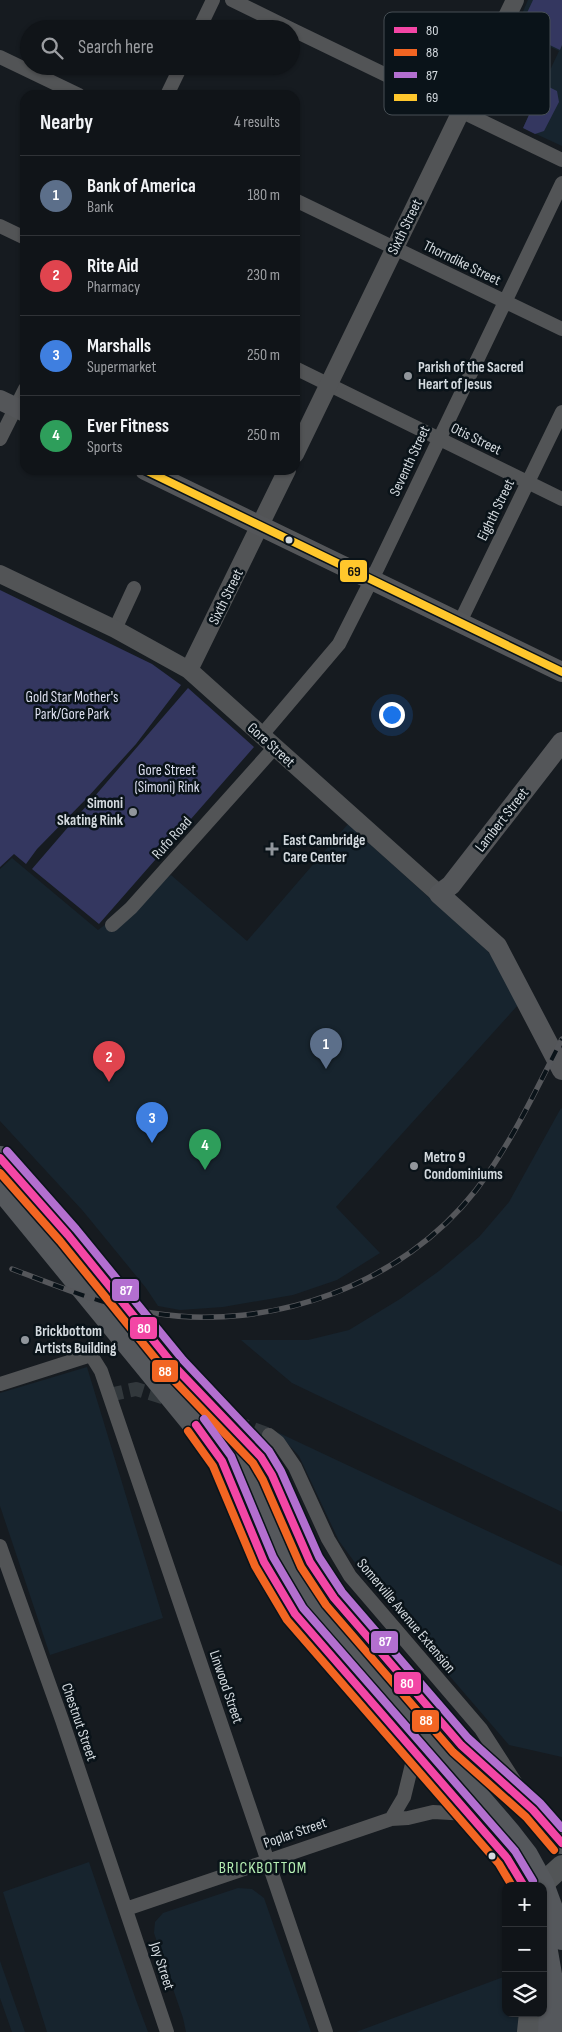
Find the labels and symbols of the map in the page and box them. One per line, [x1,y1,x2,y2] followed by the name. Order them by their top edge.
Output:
[384,12,550,115] legend
[426,22,438,39] text: 80
[426,44,438,61] text: 88
[426,67,438,84] text: 87
[426,89,438,106] text: 69
[383,196,427,258] street label: Sixth Street
[420,236,504,290] street label: Thorndike Street
[418,358,524,394] place label: Parish of the Sacred Heart of Jesus
[402,370,414,382] marker: Parish of the Sacred Heart of Jesus
[447,419,505,460] street label: Otis Street
[385,422,435,499] street label: Seventh Street
[473,476,519,544] street label: Eighth Street
[284,535,294,545] unlabelled marker
[339,559,368,583] line badge: 69
[347,563,361,580] text: 69
[204,566,248,628] street label: Sixth Street
[26,688,118,724] park label: Gold Star Mother's Park/Gore Park
[379,702,405,728] your location
[243,719,299,772] street label: Gore Street
[134,761,200,797] park label: Gore Street (Simoni) Rink
[471,784,533,856] street label: Lambert Street
[57,794,124,830] place label: Simoni Skating Rink
[127,806,139,818] marker: Simoni Skating Rink
[148,813,196,863] street label: Rufo Road
[283,831,366,867] place label: East Cambridge Care Center
[265,842,279,856] marker: East Cambridge Care Center
[310,1028,342,1069] pin: 1
[93,1041,125,1082] pin: 2
[136,1102,168,1143] pin: 3
[189,1129,221,1170] pin: 4
[424,1148,503,1184] place label: Metro 9 Condominiums
[408,1160,420,1172] marker: Metro 9 Condominiums
[111,1278,140,1302] line badge: 87
[120,1282,133,1299] text: 87
[129,1316,158,1340] line badge: 80
[137,1320,151,1337] text: 80
[34,1322,117,1358] place label: Brickbottom Artists Building
[19,1334,31,1346] marker: Brickbottom Artists Building
[151,1359,179,1383] line badge: 88
[158,1363,172,1380] text: 88
[352,1555,460,1677] street label: Somerville Avenue Extension
[370,1630,399,1654] line badge: 87
[379,1633,392,1650] text: 87
[205,1648,247,1726] street label: Linwood Street
[393,1671,422,1695] line badge: 80
[400,1675,414,1692] text: 80
[57,1681,101,1764] street label: Chestnut Street
[411,1709,440,1733] line badge: 88
[419,1712,433,1729] text: 88
[261,1813,330,1853] street label: Poplar Street
[487,1851,497,1861] unlabelled marker
[219,1859,307,1878] district label: BRICKBOTTOM
[145,1939,179,1993] street label: Joy Street

